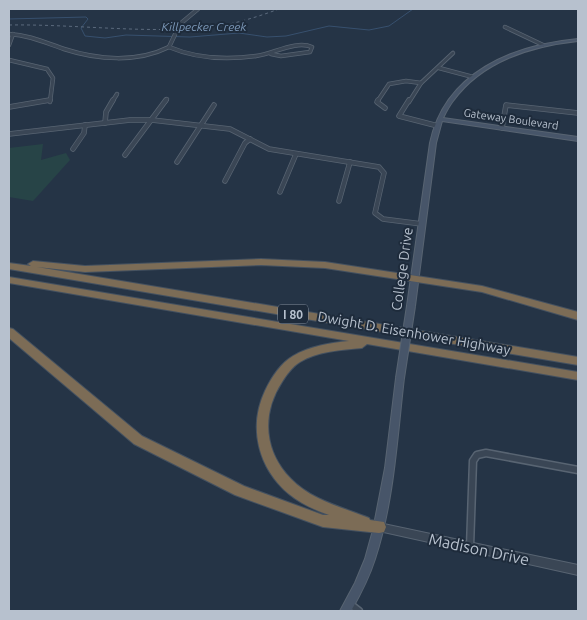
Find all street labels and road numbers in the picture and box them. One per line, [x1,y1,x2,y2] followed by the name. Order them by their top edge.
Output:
[463,106,559,132] street label: Gateway Boulevard
[388,226,416,312] street label: College Drive
[278,304,308,324] road number: I 80
[316,308,512,358] street label: Dwight D. Eisenhower Highway
[427,530,531,568] street label: Madison Drive

